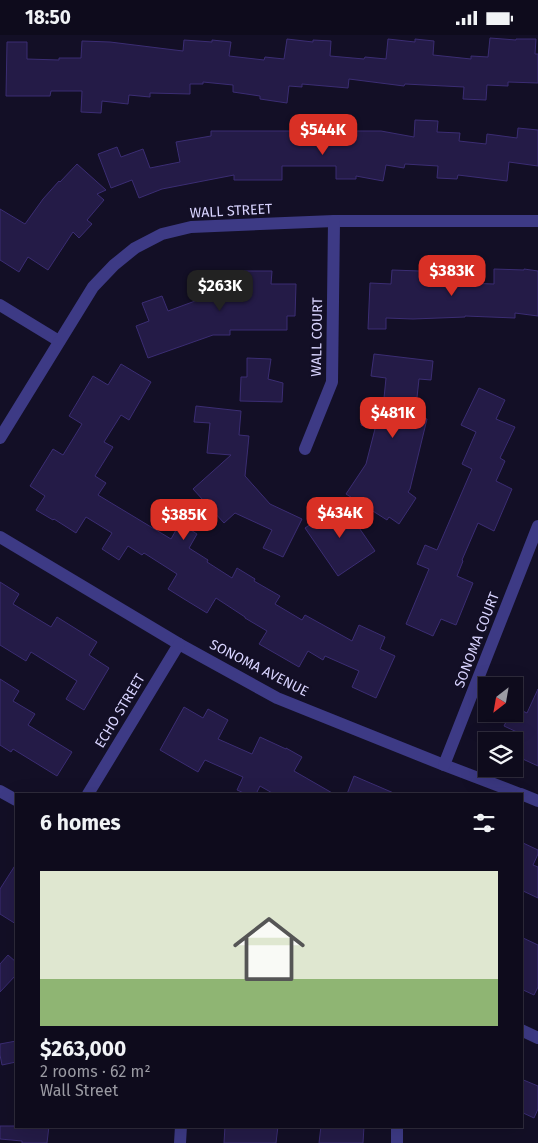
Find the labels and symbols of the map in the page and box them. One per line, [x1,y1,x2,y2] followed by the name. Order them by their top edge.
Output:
[288,113,358,156] pin: $544K
[189,200,273,222] street label: WALL STREET
[417,255,487,297] pin: $383K
[185,269,255,312] pin: $263K
[308,297,326,377] street label: WALL COURT
[358,397,428,439] pin: $481K
[305,497,375,539] pin: $434K
[149,499,219,541] pin: $385K
[451,589,503,690] street label: SONOMA COURT
[207,636,311,700] street label: SONOMA AVENUE
[91,670,149,751] street label: ECHO STREET
[478,677,522,723] north arrow

